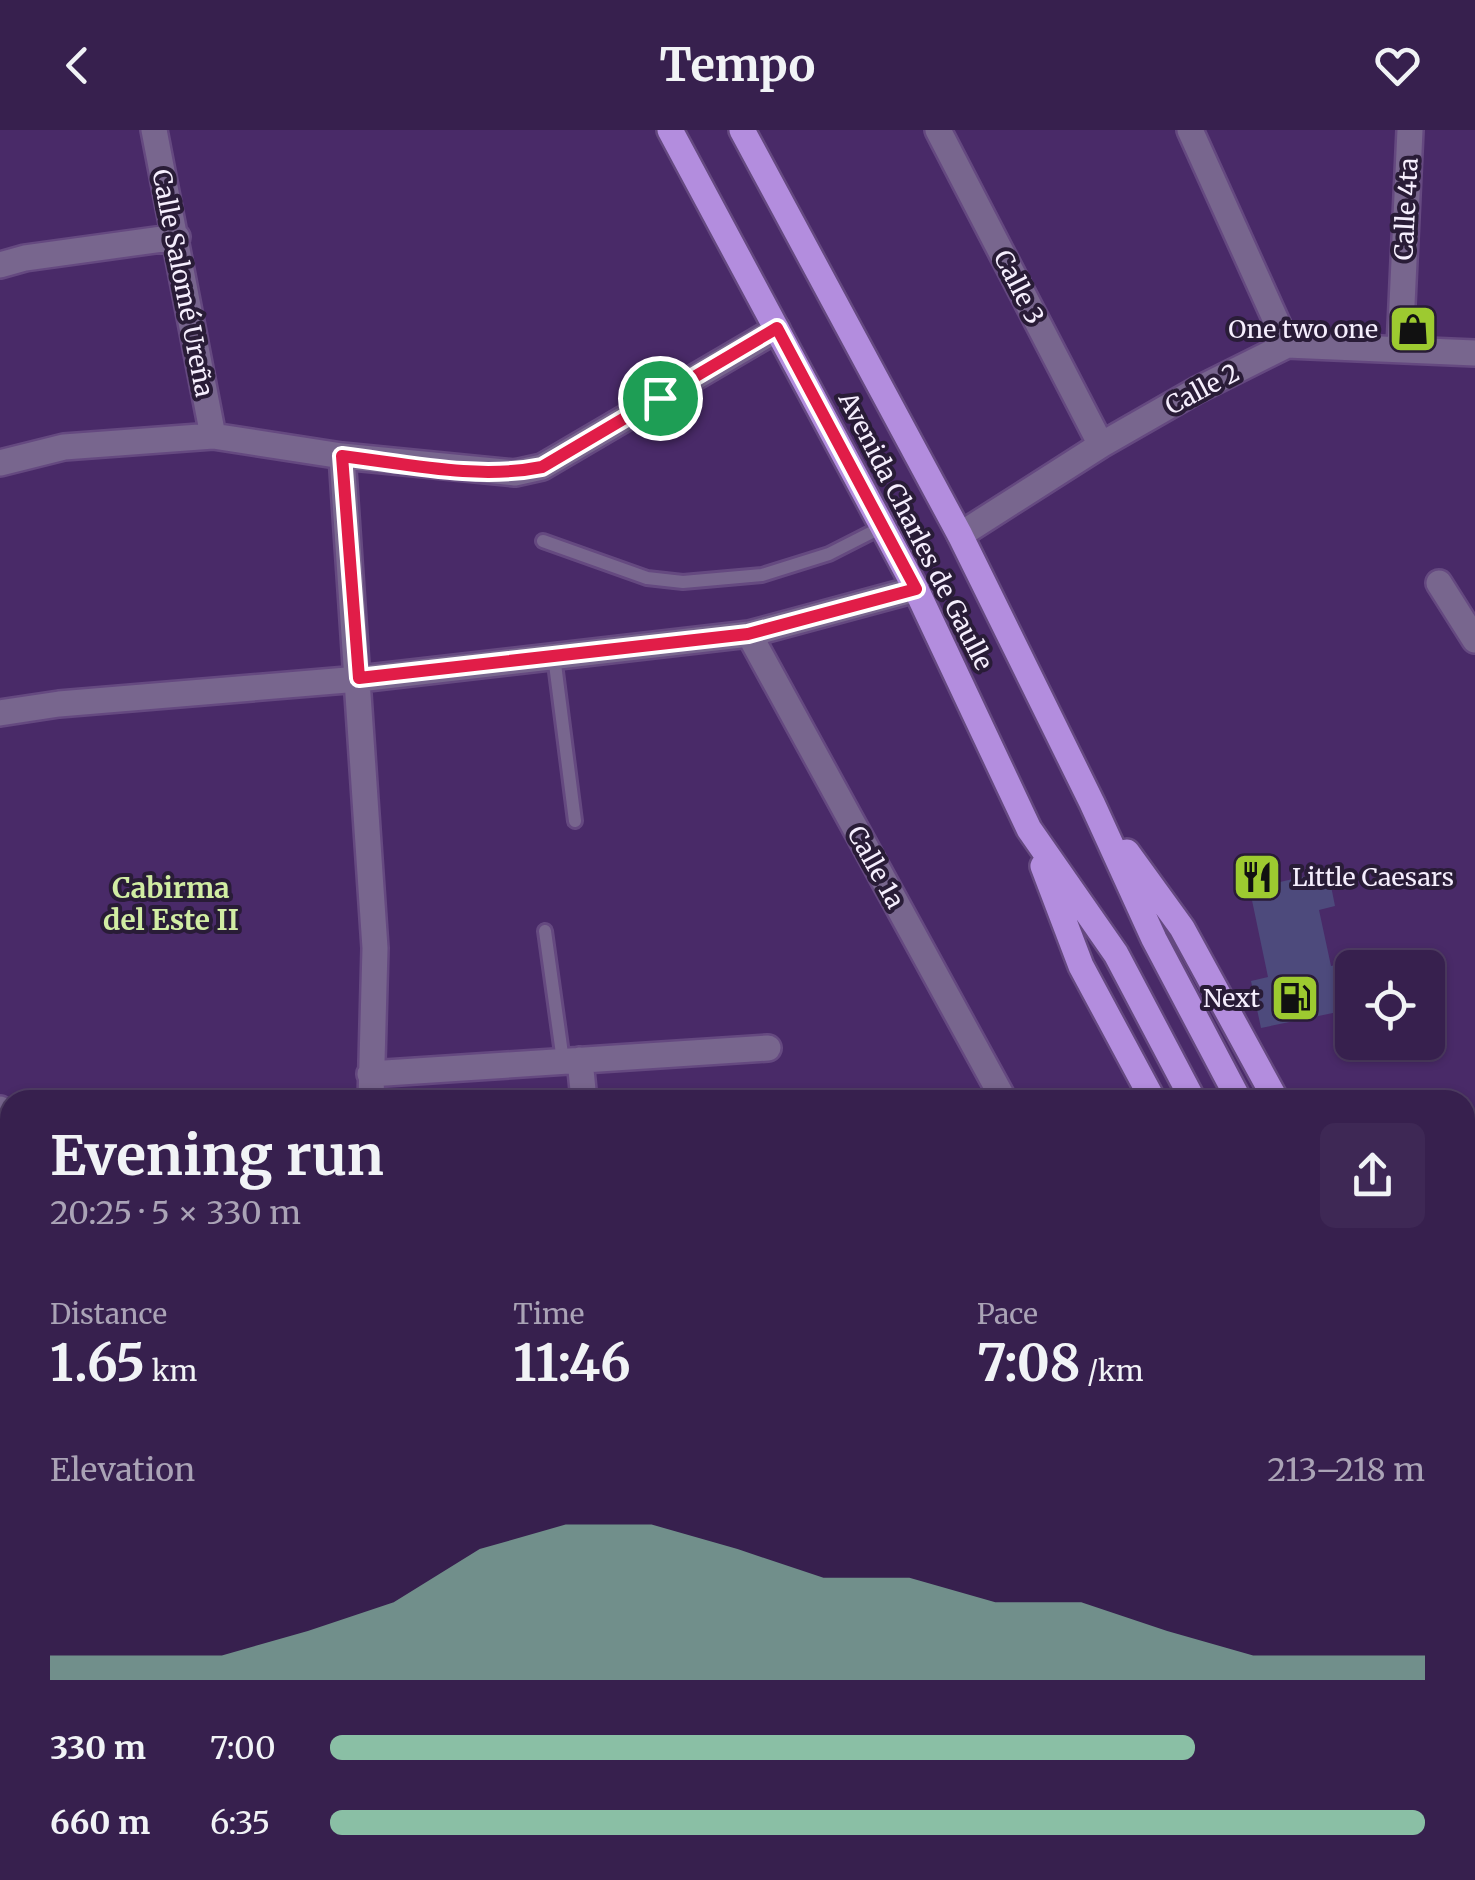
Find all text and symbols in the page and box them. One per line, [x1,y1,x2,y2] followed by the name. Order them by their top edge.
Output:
[660,37,815,93] text: Tempo
[50,38,105,93] icon: back
[1370,38,1425,93] icon: heart
[1387,157,1425,261] street label: Calle 4ta
[145,167,221,399] street label: Calle Salomé Ureña
[987,245,1051,329] street label: Calle 3
[1387,303,1439,355] shop icon: One two one
[1228,313,1378,345] place label: One two one
[618,356,703,441] pin
[1159,356,1245,422] street label: Calle 2
[633,371,688,426] icon: arrive
[831,386,1000,675] street label: Avenida Charles de Gaulle
[840,820,912,914] street label: Calle 1a
[1231,851,1283,903] restaurant icon: Little Caesars
[1292,861,1454,893] place label: Little Caesars
[103,870,239,938] district label: Cabirma del Este II
[1335,950,1445,1060] map controls
[1335,950,1445,1060] button: locate
[1269,972,1321,1024] fuel station icon: Next
[1203,982,1260,1014] place label: Next
[50,1121,384,1190] text: Evening run
[1320,1123,1425,1228] button: share
[50,1193,301,1233] text: 20:25 · 5 × 330 m
[50,1296,167,1332] text: Distance
[513,1296,584,1332] text: Time
[977,1296,1038,1332] text: Pace
[50,1332,145,1395] text: 1.65
[513,1332,631,1395] text: 11:46
[977,1332,1081,1395] text: 7:08
[145,1353,197,1389] text: km
[1081,1353,1144,1389] text: /km
[50,1450,195,1490] text: Elevation
[1267,1450,1425,1490] text: 213–218 m
[50,1728,146,1768] text: 330 m
[210,1728,276,1768] text: 7:00
[50,1803,150,1843] text: 660 m
[210,1803,270,1843] text: 6:35

